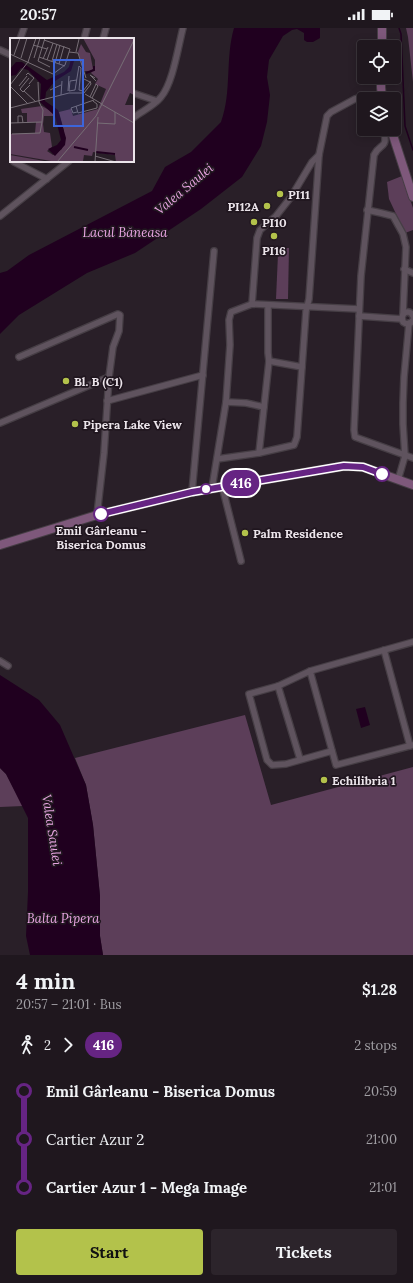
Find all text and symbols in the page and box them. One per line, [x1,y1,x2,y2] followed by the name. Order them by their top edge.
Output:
[20,5,56,24] text: 20:57
[10,38,134,162] inset map
[357,40,401,136] map controls
[357,40,401,84] button: locate
[357,92,401,136] button: layers
[151,159,217,219] water label: Valea Saulei
[288,187,310,202] place label: PI11
[275,189,285,199] marker: PI11
[227,199,259,214] place label: PI12A
[262,201,272,211] marker: PI12A
[262,215,287,230] place label: PI10
[249,217,259,227] marker: PI10
[83,224,168,241] water label: Lacul Băneasa
[269,231,279,241] marker: PI16
[262,243,286,258] place label: PI16
[74,374,123,390] place label: Bl. B (C1)
[61,376,71,386] marker: Bl. B (C1)
[83,417,182,432] place label: Pipera Lake View
[70,419,80,429] marker: Pipera Lake View
[374,466,390,482] unlabelled marker
[218,470,264,496] line badge: 416
[230,474,252,492] text: 416
[200,483,212,495] unlabelled marker
[93,506,109,522] marker: Emil Gârleanu - Biserica Domus
[56,523,147,552] place label: Emil Gârleanu - Biserica Domus
[253,526,344,541] place label: Palm Residence
[240,528,250,538] marker: Palm Residence
[332,773,396,788] place label: Echilibria 1
[319,775,329,785] marker: Echilibria 1
[38,793,66,867] water label: Valea Saulei
[27,910,100,927] water label: Balta Pipera
[16,967,75,995] text: 4 min
[362,980,397,999] text: $1.28
[16,996,122,1013] text: 20:57 – 21:01 · Bus
[16,1034,38,1056] icon: walk
[57,1034,79,1056] icon: forward
[93,1036,114,1054] text: 416
[44,1037,51,1054] text: 2
[354,1037,397,1054] text: 2 stops
[46,1082,275,1101] text: Emil Gârleanu - Biserica Domus
[364,1083,397,1100] text: 20:59
[46,1130,144,1149] text: Cartier Azur 2
[366,1131,397,1148] text: 21:00
[46,1178,247,1197] text: Cartier Azur 1 - Mega Image
[369,1179,397,1196] text: 21:01
[16,1229,203,1275] button: Start
[211,1229,397,1275] button: Tickets

